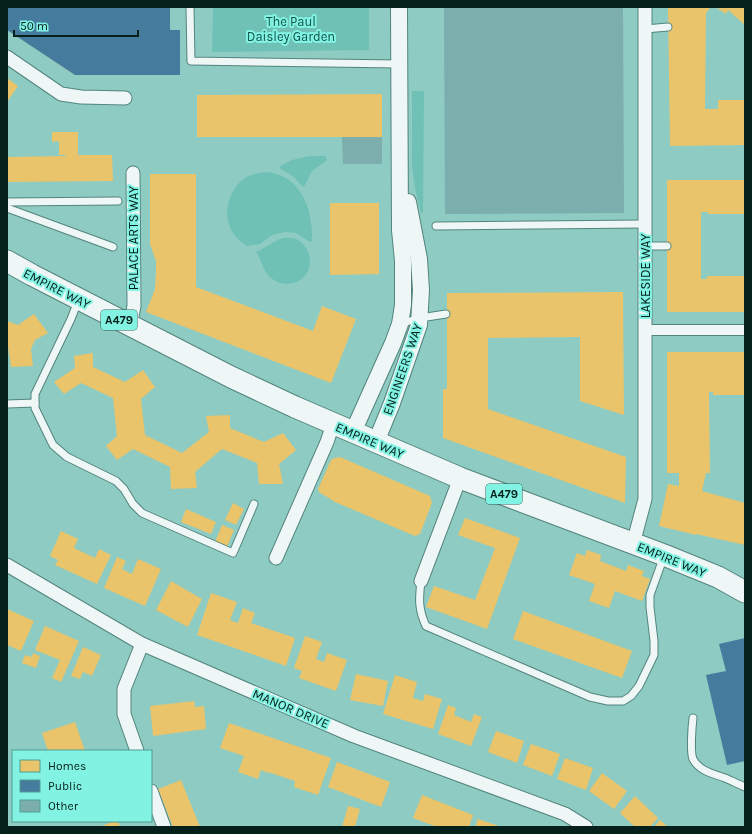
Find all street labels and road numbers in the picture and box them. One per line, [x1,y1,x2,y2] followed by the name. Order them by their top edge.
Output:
[126,186,141,290] street label: PALACE ARTS WAY
[638,234,653,318] street label: LAKESIDE WAY
[21,265,93,312] street label: EMPIRE WAY
[101,310,137,330] road number: A479
[380,321,425,417] street label: ENGINEERS WAY
[333,419,406,462] street label: EMPIRE WAY
[486,484,522,504] road number: A479
[635,539,708,580] street label: EMPIRE WAY
[250,686,331,731] street label: MANOR DRIVE

